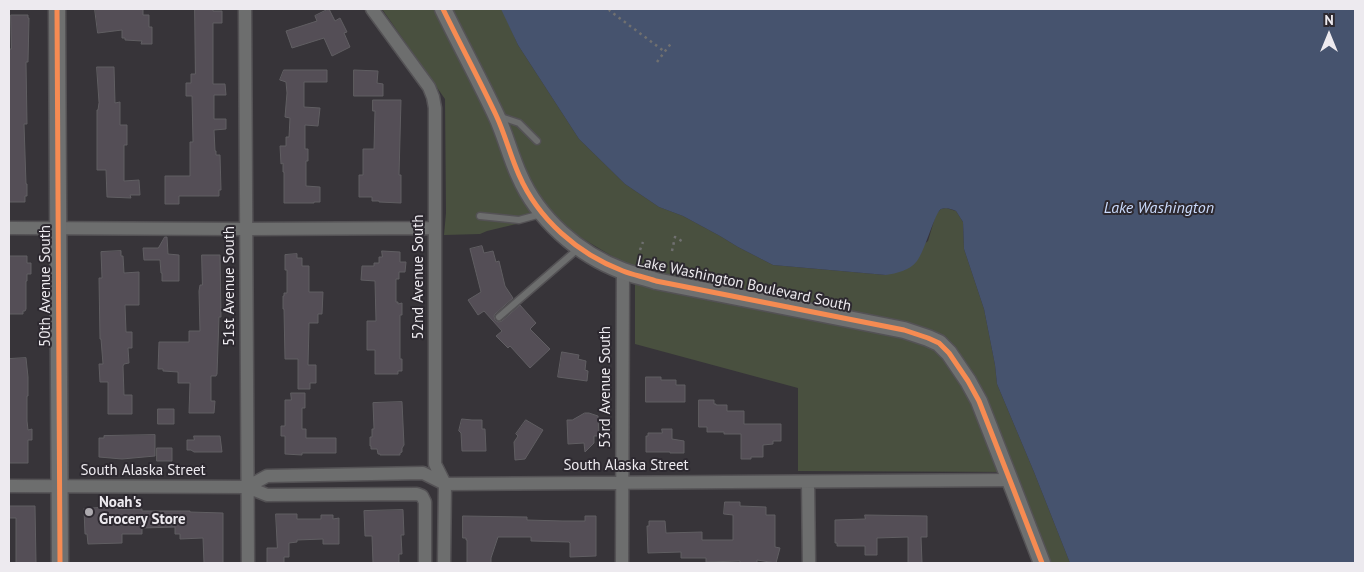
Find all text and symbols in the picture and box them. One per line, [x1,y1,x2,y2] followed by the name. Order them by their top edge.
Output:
[1304,10,1354,60] north arrow
[1324,11,1334,29] text: N
[1104,198,1214,218] water label: Lake Washington
[410,215,428,339] street label: 52nd Avenue South
[37,225,55,347] street label: 50th Avenue South
[221,226,239,346] street label: 51st Avenue South
[635,252,853,316] street label: Lake Washington Boulevard South
[597,326,615,448] street label: 53rd Avenue South
[563,457,689,475] street label: South Alaska Street
[80,462,206,480] street label: South Alaska Street
[99,494,186,529] place label: Noah's Grocery Store
[83,506,95,518] marker: Noah's Grocery Store

